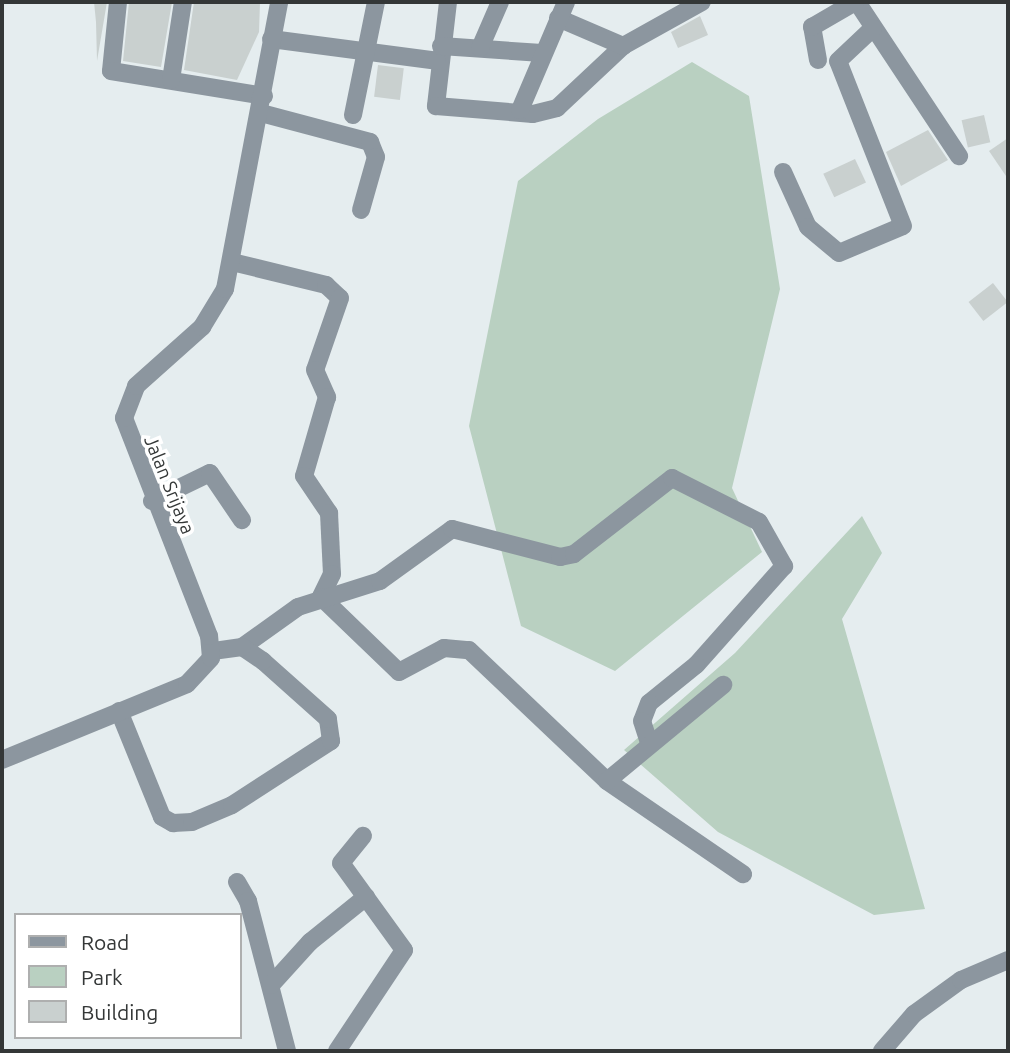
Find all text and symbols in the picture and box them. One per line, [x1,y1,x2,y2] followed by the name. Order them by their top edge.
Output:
[139,432,199,538] street label: Jalan Srijaya
[14,913,242,1039] legend
[81,930,129,954] text: Road
[81,965,123,989] text: Park
[81,1000,158,1024] text: Building

